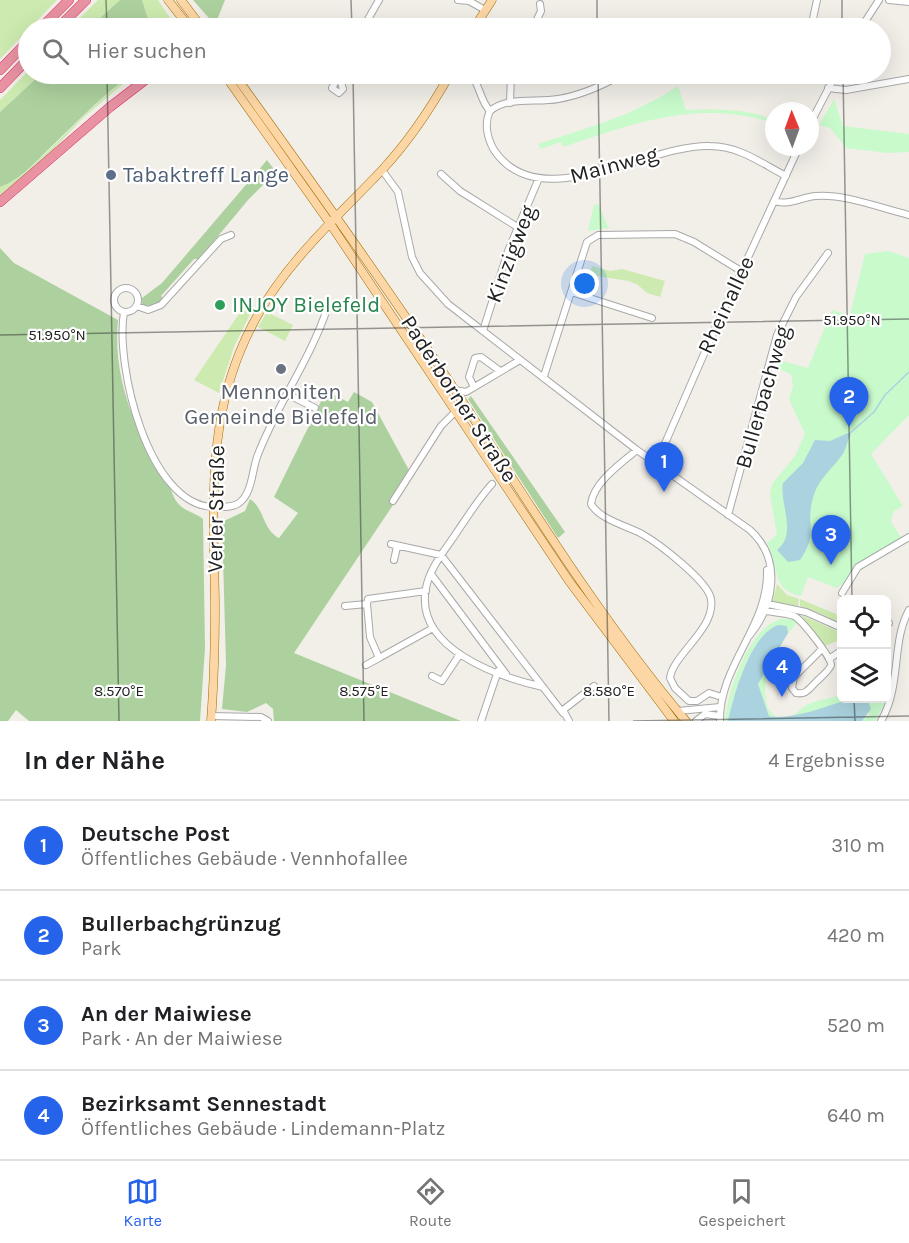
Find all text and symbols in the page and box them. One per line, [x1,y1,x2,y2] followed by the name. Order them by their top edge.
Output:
[18,18,891,84] search box
[39,35,72,68] icon: search
[87,38,207,64] text: Hier suchen
[765,102,819,156] north arrow
[567,141,662,189] street label: Mainweg
[123,162,289,188] place label: Tabaktreff Lange
[104,168,118,182] marker: Tabaktreff Lange
[481,201,542,306] street label: Kinzigweg
[692,252,760,358] street label: Rheinallee
[570,269,599,298] your location
[232,292,380,318] place label: INJOY Bielefeld
[213,298,227,312] marker: INJOY Bielefeld
[395,311,523,487] street label: Paderborner Straße
[823,311,881,329] text: 51.950°N
[730,322,796,472] street label: Bullerbachweg
[28,326,86,344] text: 51.950°N
[274,362,288,376] marker: Mennoniten Gemeinde Bielefeld
[830,378,868,427] pin: 2
[184,379,378,430] place label: Mennoniten Gemeinde Bielefeld
[644,442,684,492] pin: 1
[202,445,230,573] street label: Verler Straße
[812,516,850,565] pin: 3
[837,595,891,703] map controls
[837,595,891,649] button: locate
[762,648,802,697] pin: 4
[837,649,891,703] button: layers
[94,682,144,700] text: 8.570°E
[339,682,389,700] text: 8.575°E
[583,682,635,700] text: 8.580°E
[24,745,165,776] text: In der Nähe
[768,749,885,772] text: 4 Ergebnisse
[81,821,230,847] text: Deutsche Post
[40,834,47,857] text: 1
[831,834,885,857] text: 310 m
[81,847,408,870] text: Öffentliches Gebäude · Vennhofallee
[81,911,281,937] text: Bullerbachgrünzug
[37,924,50,947] text: 2
[827,924,885,947] text: 420 m
[81,937,122,960] text: Park
[81,1001,252,1027] text: An der Maiwiese
[37,1014,50,1037] text: 3
[827,1014,885,1037] text: 520 m
[81,1027,282,1050] text: Park · An der Maiwiese
[81,1091,326,1117] text: Bezirksamt Sennestadt
[38,1104,49,1127] text: 4
[827,1104,885,1127] text: 640 m
[81,1117,445,1140] text: Öffentliches Gebäude · Lindemann-Platz
[123,1175,162,1230] tab: Karte
[409,1175,451,1230] tab: Route
[698,1175,786,1230] tab: Gespeichert

